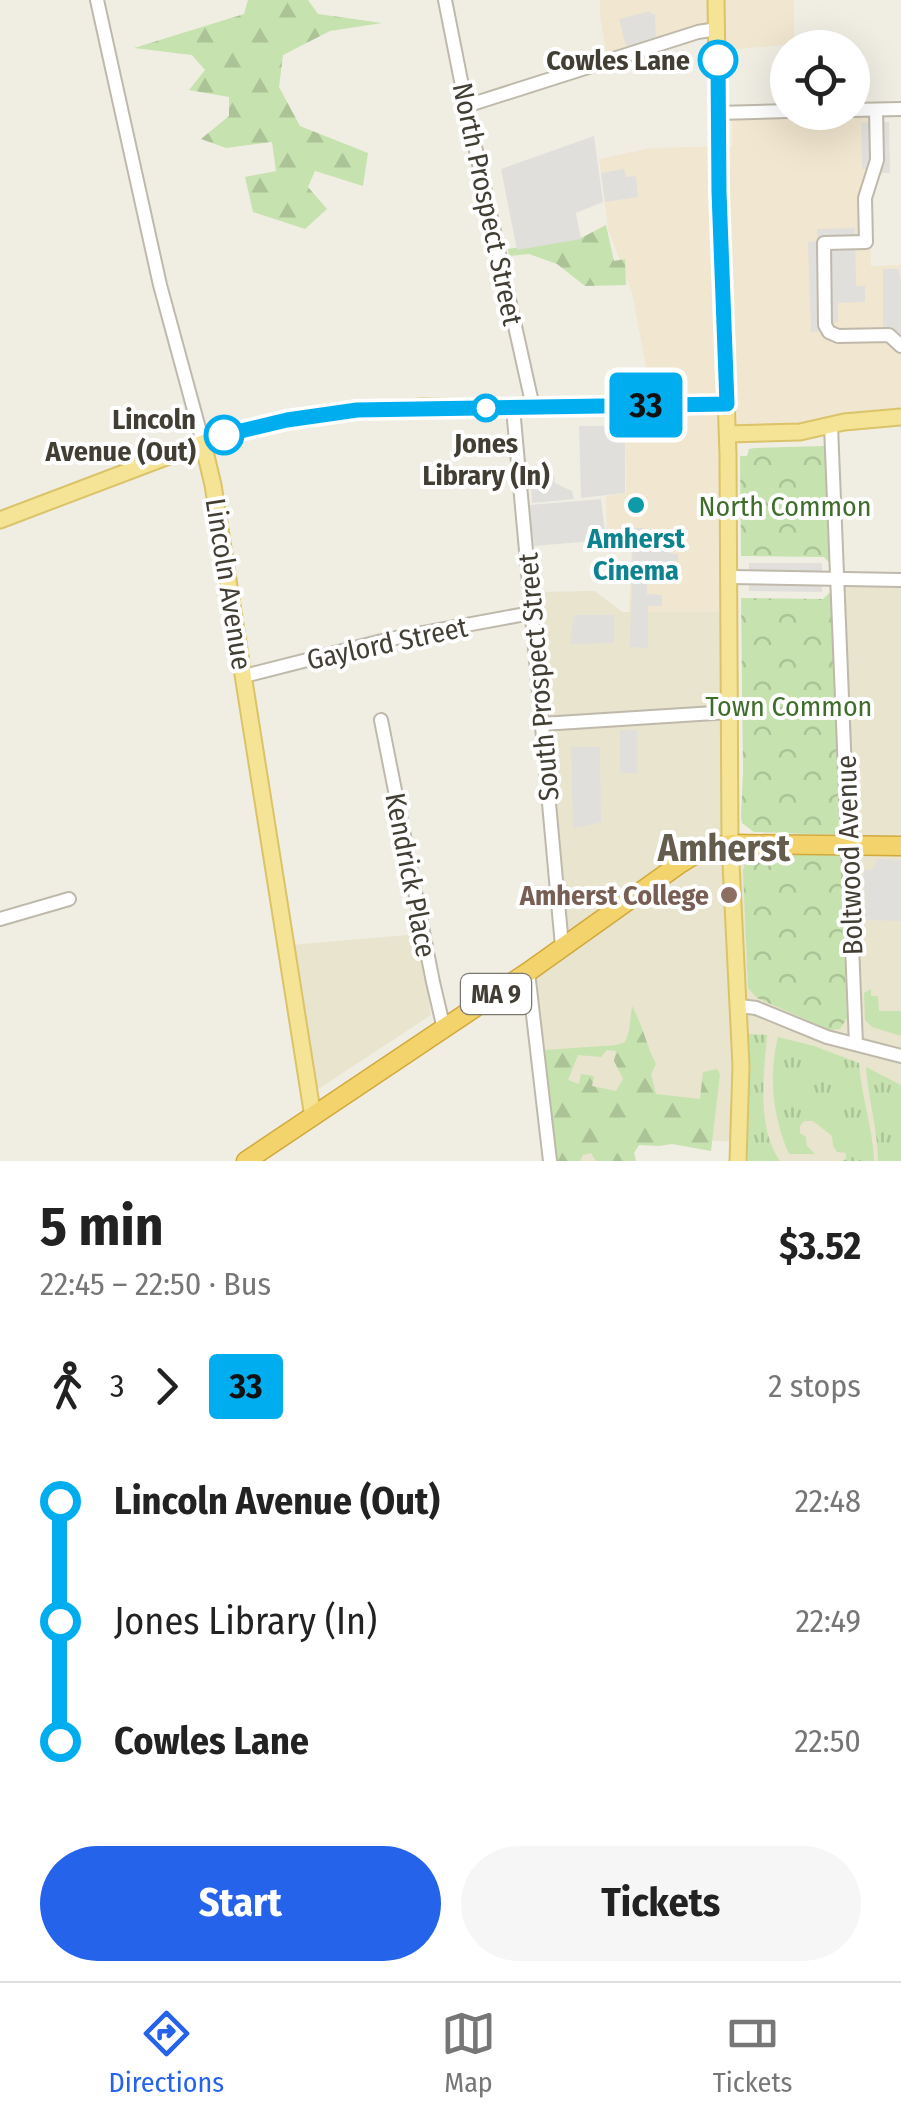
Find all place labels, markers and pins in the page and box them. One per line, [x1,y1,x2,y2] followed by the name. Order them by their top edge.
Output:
[699,41,737,79] marker: Cowles Lane
[546,44,690,77] place label: Cowles Lane
[473,395,499,421] marker: Jones Library (In)
[45,403,197,468] place label: Lincoln Avenue (Out)
[205,416,243,454] marker: Lincoln Avenue (Out)
[422,427,550,492] place label: Jones Library (In)
[625,494,647,516] marker: Amherst Cinema
[586,522,686,587] place label: Amherst Cinema
[519,879,709,912] place label: Amherst College
[718,884,740,906] marker: Amherst College

